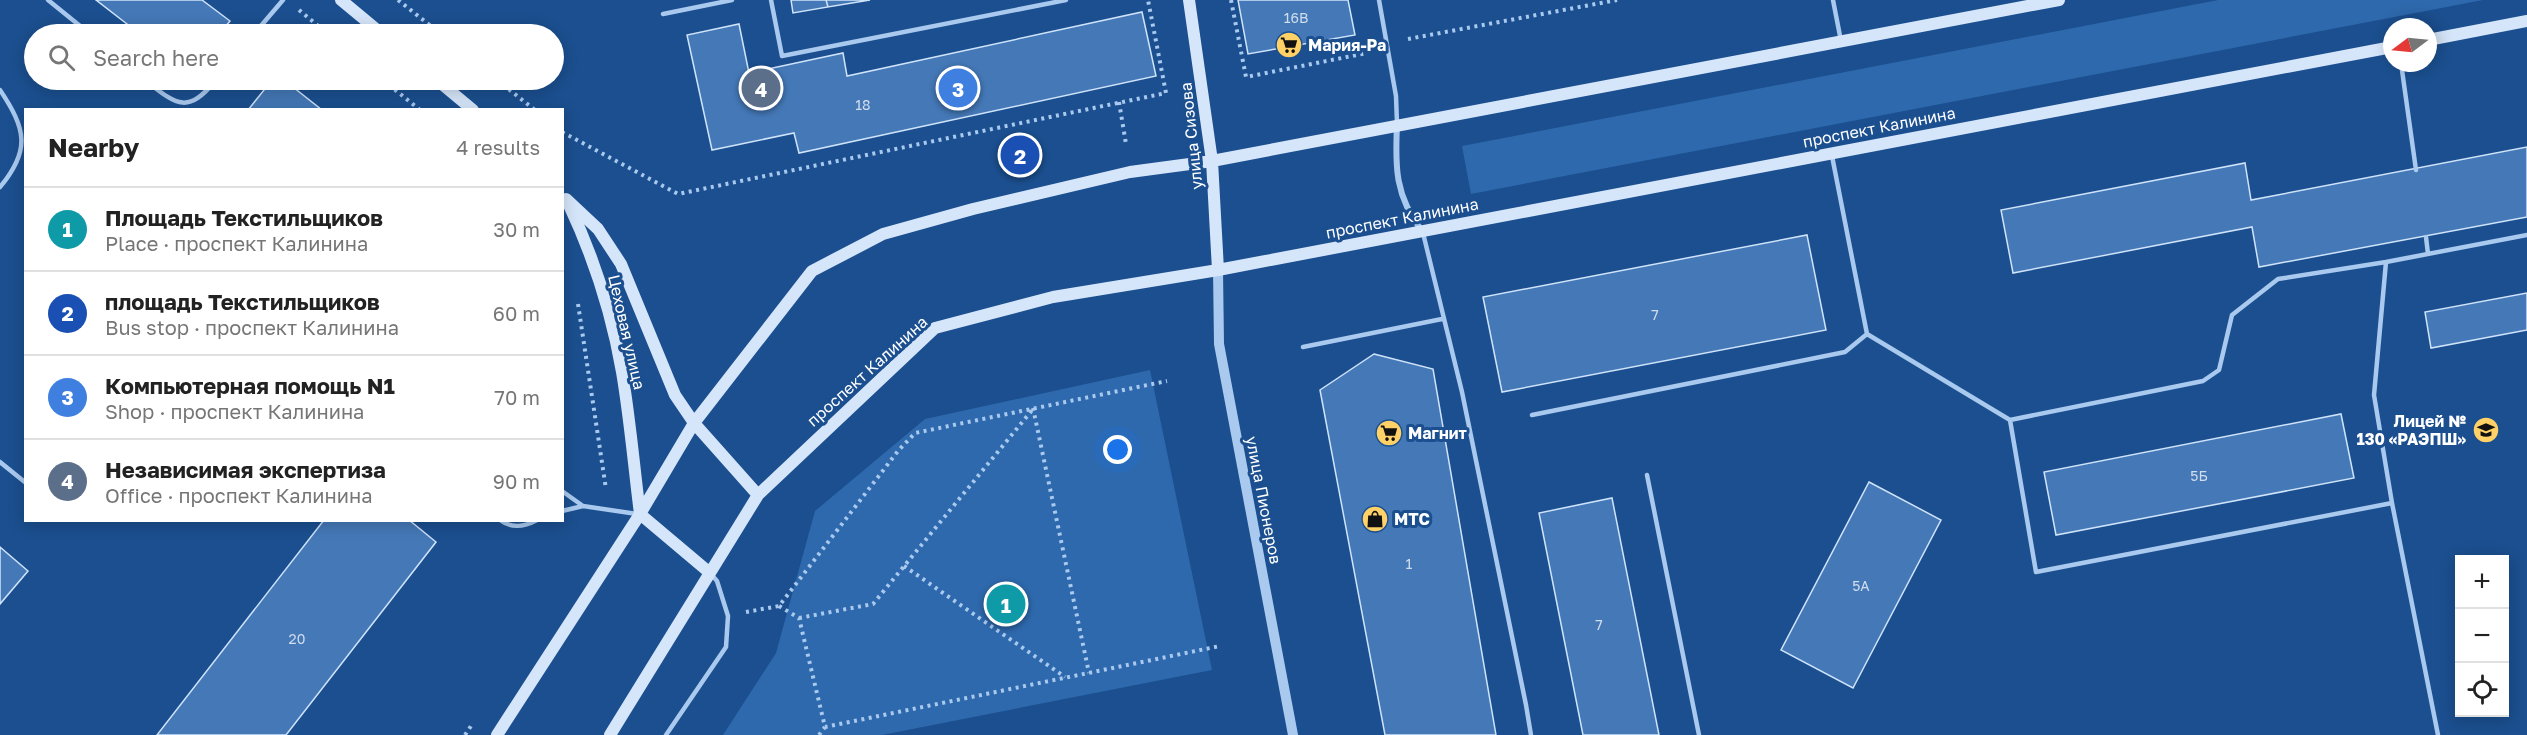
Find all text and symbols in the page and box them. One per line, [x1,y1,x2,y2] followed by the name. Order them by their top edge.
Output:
[1284,9,1308,26] house number: 16В
[2383,18,2437,72] north arrow
[24,24,564,90] search box
[1274,30,1304,60] supermarket icon: Мария-Ра
[1308,35,1386,55] place label: Мария-Ра
[45,41,78,74] icon: search
[93,44,219,71] text: Search here
[742,66,780,110] pin: 4
[938,66,978,110] pin: 3
[1175,81,1207,191] street label: улица Сизова
[855,96,871,113] house number: 18
[1801,102,1957,152] street label: проспект Калинина
[48,132,139,163] text: Nearby
[1000,132,1040,178] pin: 2
[456,135,540,159] text: 4 results
[1324,193,1480,243] street label: проспект Калинина
[105,204,383,231] text: Площадь Текстильщиков
[62,217,73,241] text: 1
[493,217,540,241] text: 30 m
[105,231,368,255] text: Place · проспект Калинина
[604,273,650,391] street label: Цеховая улица
[105,288,380,315] text: площадь Текстильщиков
[61,301,74,325] text: 2
[493,301,540,325] text: 60 m
[1651,306,1659,323] house number: 7
[803,312,931,430] street label: проспект Калинина
[105,315,399,339] text: Bus stop · проспект Калинина
[105,372,395,399] text: Компьютерная помощь N1
[61,385,74,409] text: 3
[494,385,540,409] text: 70 m
[105,399,364,423] text: Shop · проспект Калинина
[2356,411,2466,449] place label: Лицей № 130 «РАЭПШ»
[2471,415,2501,445] school or university icon: Лицей № 130 «РАЭПШ»
[1374,418,1404,448] supermarket icon: Магнит
[1408,423,1467,443] place label: Магнит
[1242,434,1286,566] street label: улица Пионеров
[1103,435,1132,464] your location
[105,456,386,483] text: Независимая экспертиза
[2190,467,2208,484] house number: 5Б
[61,469,74,493] text: 4
[493,469,540,493] text: 90 m
[105,483,372,507] text: Office · проспект Калинина
[1360,504,1390,534] shop icon: МТС
[1394,509,1430,529] place label: МТС
[1406,555,1413,572] house number: 1
[2455,555,2509,717] map controls
[2455,555,2509,609] button: +
[1852,577,1870,594] house number: 5А
[986,582,1026,626] pin: 1
[2455,609,2509,663] button: −
[1595,616,1603,633] house number: 7
[289,630,305,647] house number: 20
[2455,663,2509,717] button: locate

